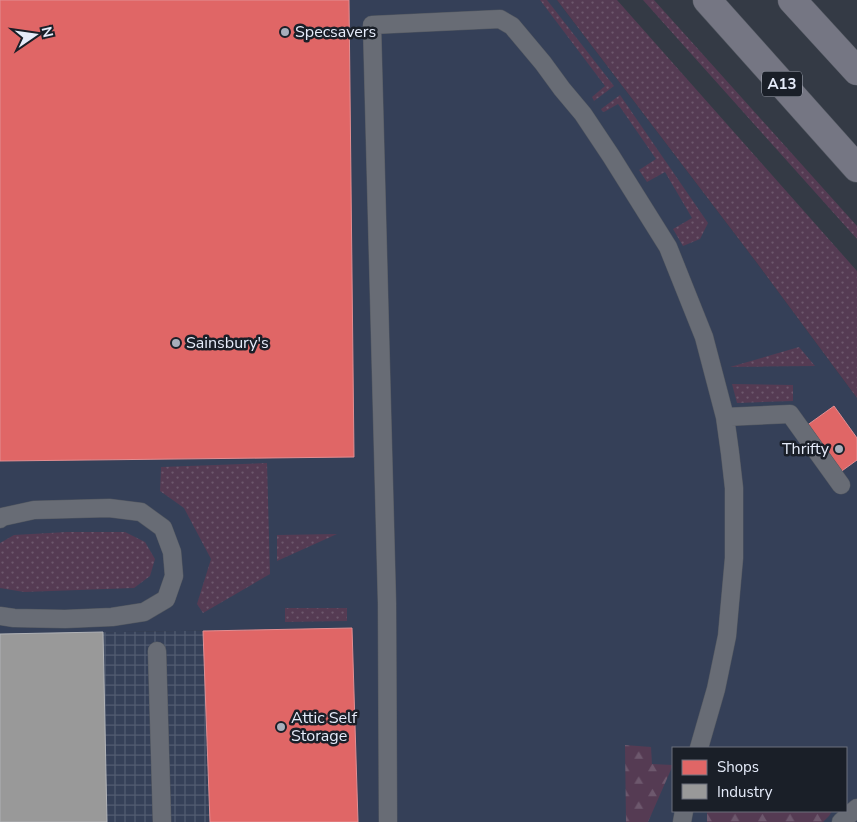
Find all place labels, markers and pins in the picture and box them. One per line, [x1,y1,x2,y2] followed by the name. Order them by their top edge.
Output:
[295,21,376,43] place label: Specsavers
[279,26,291,38] marker: Specsavers
[186,332,269,354] place label: Sainsbury's
[170,337,182,349] marker: Sainsbury's
[782,438,830,460] place label: Thrifty
[833,443,845,455] marker: Thrifty
[291,707,358,747] place label: Attic Self Storage
[275,721,287,733] marker: Attic Self Storage

